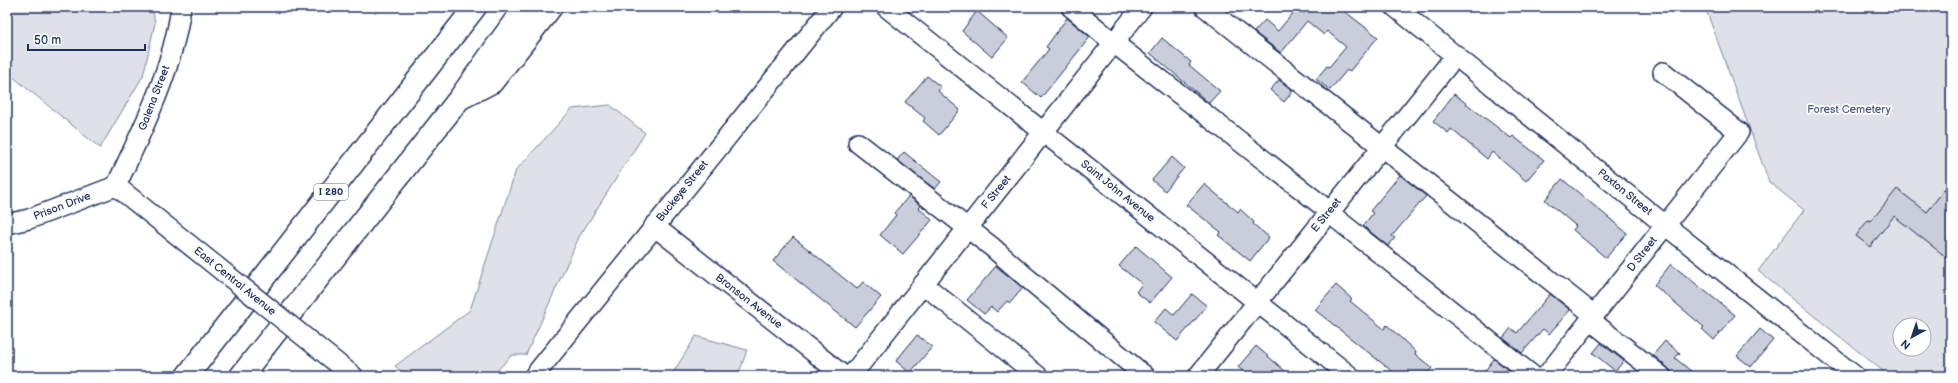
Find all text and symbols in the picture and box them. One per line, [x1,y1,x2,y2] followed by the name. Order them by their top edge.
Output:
[28,26,145,52] scale bar
[34,33,61,48] text: 50 m
[136,63,173,132] street label: Galena Street
[1807,103,1891,116] park label: Forest Cemetery
[653,157,711,224] street label: Buckeye Street
[1078,157,1158,225] street label: Saint John Avenue
[1595,166,1655,218] street label: Paxton Street
[979,172,1014,211] street label: F Street
[314,184,348,200] road number: I 280
[32,189,93,223] street label: Prison Drive
[1308,195,1344,235] street label: E Street
[1624,233,1660,274] street label: D Street
[191,244,279,318] street label: East Central Avenue
[713,271,785,332] street label: Bronson Avenue
[1892,317,1932,357] north arrow
[1899,337,1913,352] text: N

